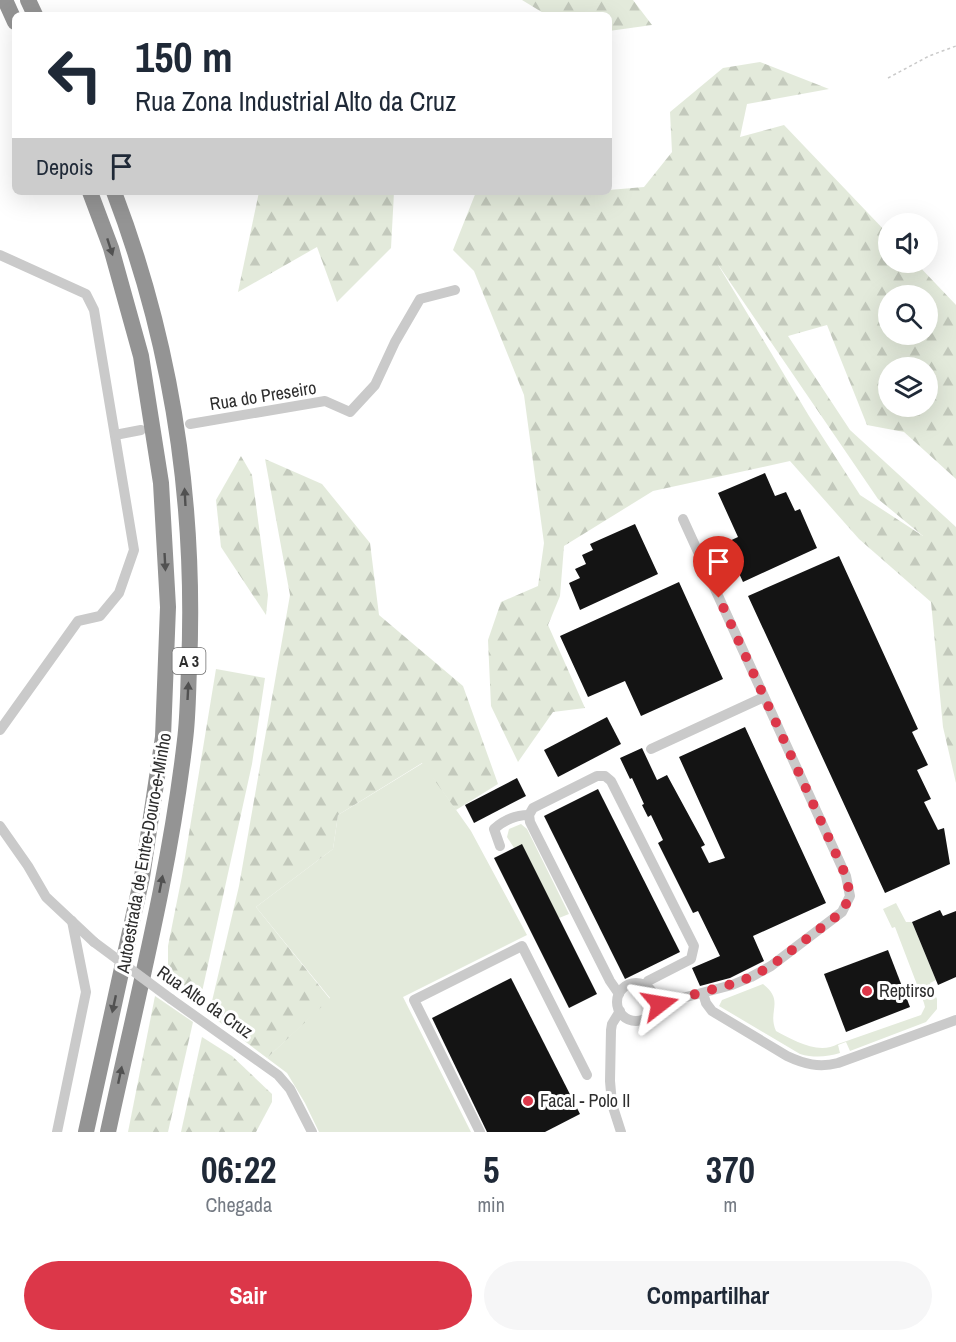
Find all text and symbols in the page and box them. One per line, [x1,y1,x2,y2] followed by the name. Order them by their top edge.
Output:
[135,29,233,85] text: 150 m
[36,36,114,114] icon: left
[135,83,456,119] text: Rua Zona Industrial Alto da Cruz
[105,150,138,183] icon: arrive
[36,152,93,182] text: Depois
[878,213,938,417] map controls
[878,213,938,273] button: sound
[106,238,115,256] one-way arrow
[878,285,938,345] button: search
[878,357,938,417] button: layers
[208,375,318,416] street label: Rua do Preseiro
[181,487,190,506] one-way arrow
[693,536,744,598] pin
[702,545,735,578] icon: arrive
[161,553,170,572] one-way arrow
[172,648,206,674] road number: A 3
[183,682,192,701] one-way arrow
[110,731,177,976] street label: Autoestrada de Entre-Douro-e-Minho
[157,875,167,894] one-way arrow
[152,959,258,1044] street label: Rua Alto da Cruz
[628,972,692,1036] position arrow
[879,978,935,1003] place label: Reptirso
[860,984,874,998] marker: Reptirso
[109,995,118,1014] one-way arrow
[116,1065,125,1084] one-way arrow
[540,1088,630,1113] place label: Facal - Polo II
[521,1094,535,1108] marker: Facal - Polo II
[201,1146,276,1194] text: 06:22
[483,1146,499,1194] text: 5
[706,1146,755,1194] text: 370
[205,1191,272,1218] text: Chegada
[477,1191,505,1218] text: min
[724,1191,737,1218] text: m
[24,1261,472,1330] button: Sair
[484,1261,932,1330] button: Compartilhar

